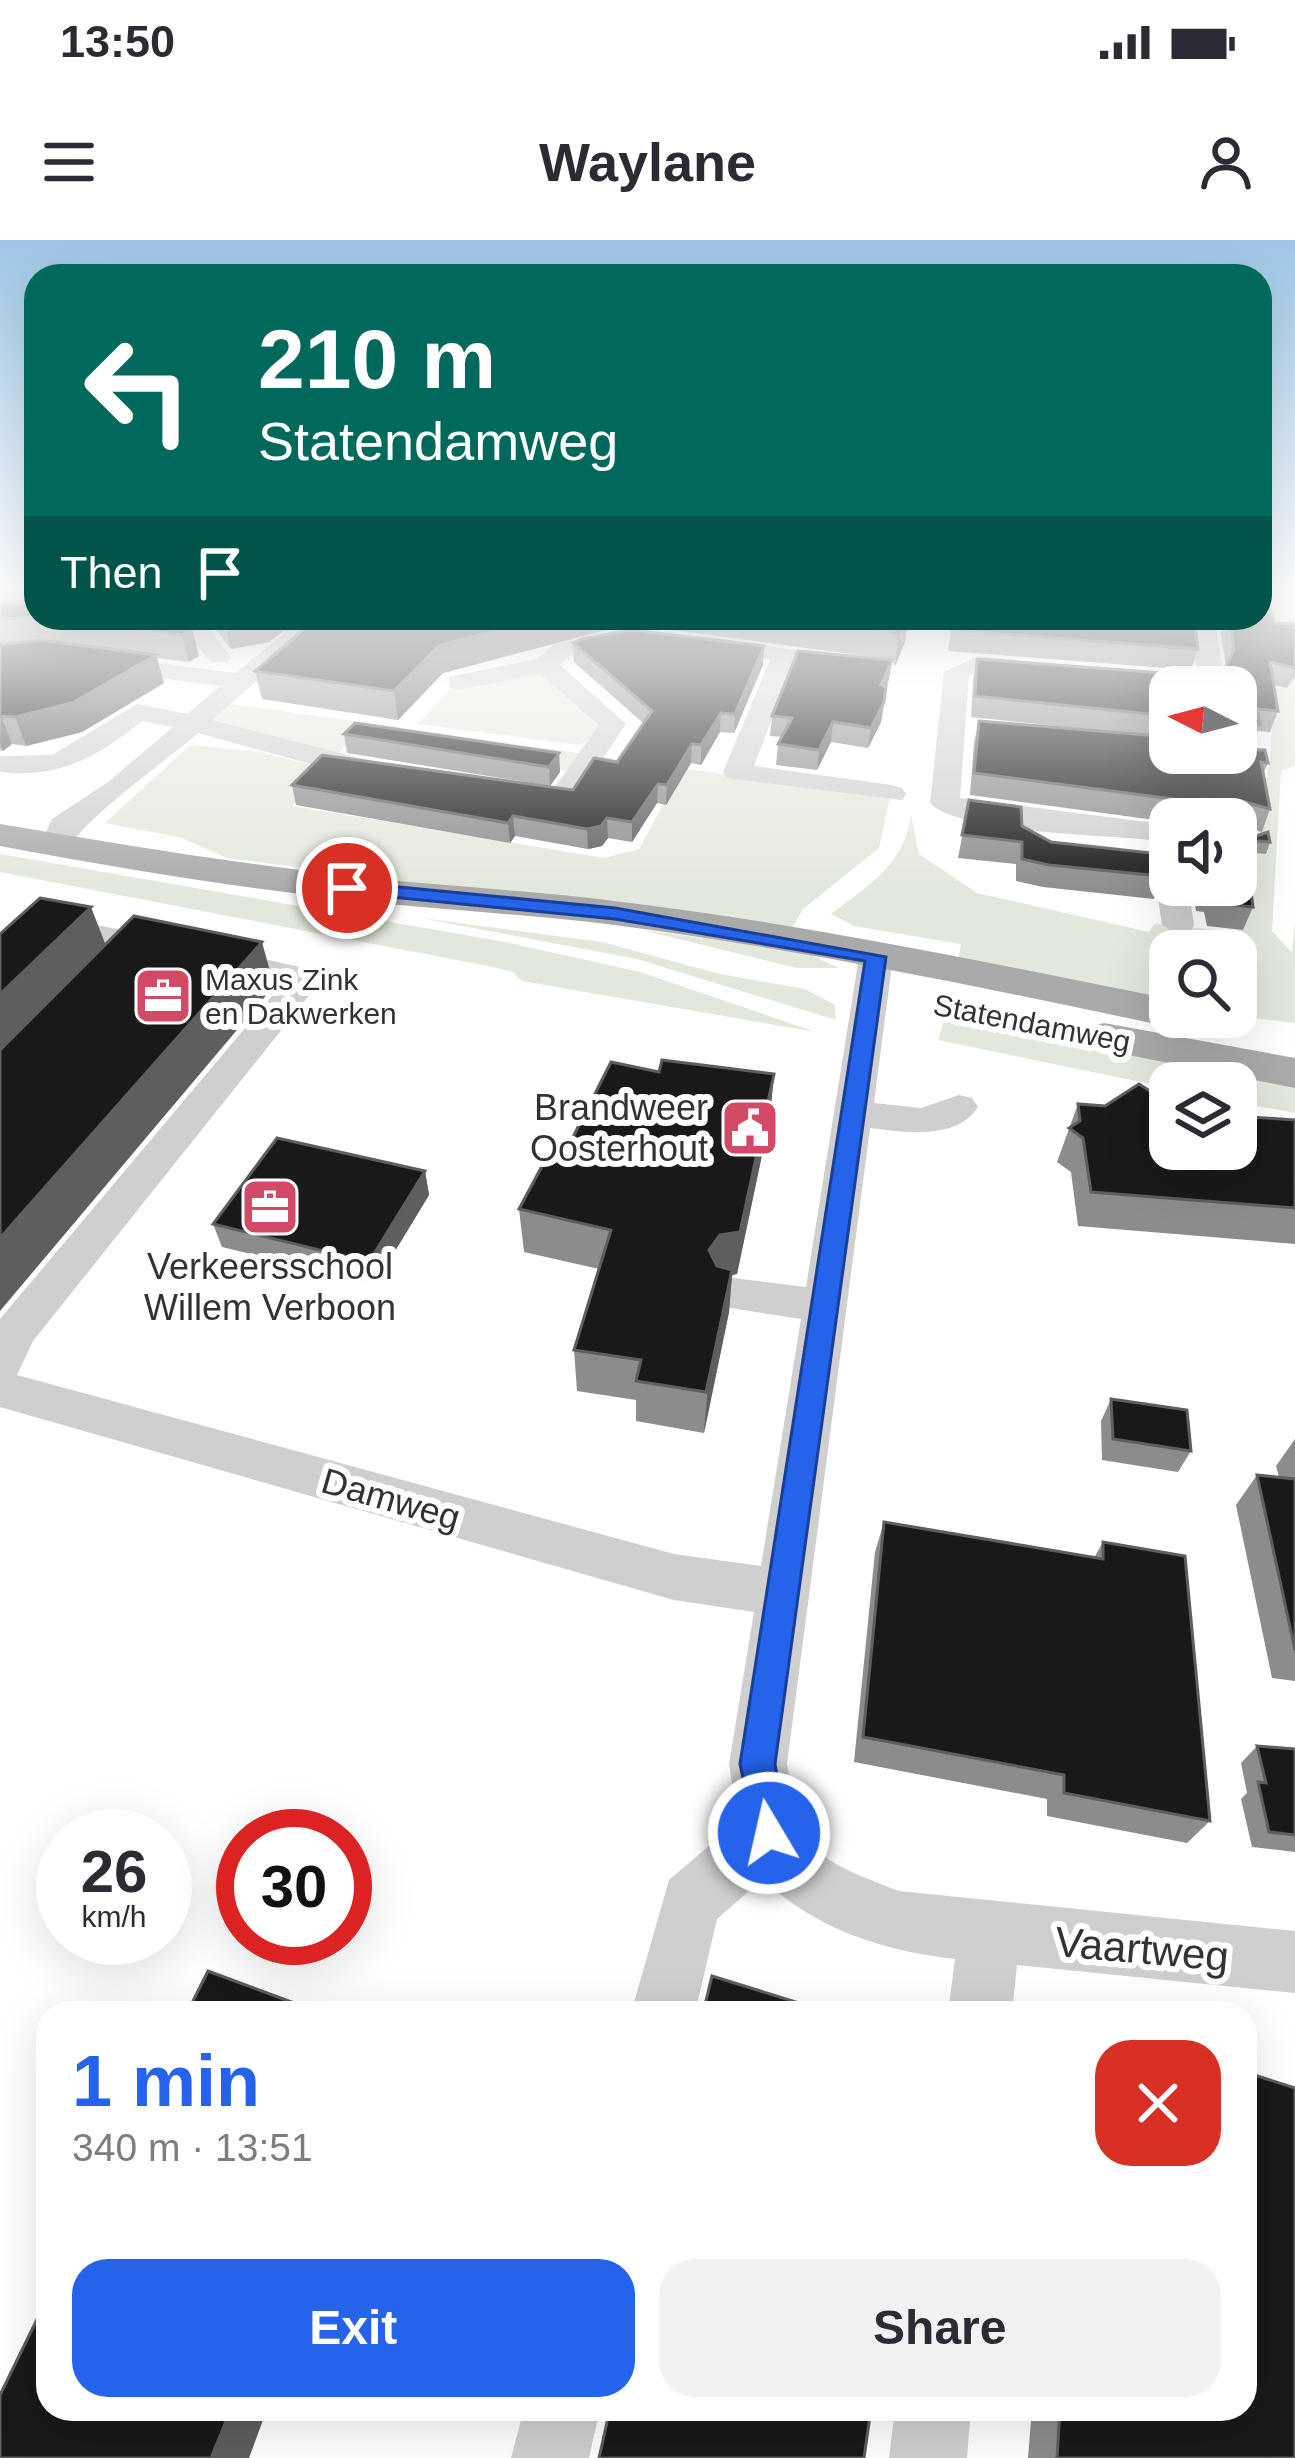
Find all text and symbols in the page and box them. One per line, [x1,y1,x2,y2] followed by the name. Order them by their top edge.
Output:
[60,16,175,67] text: 13:50
[36,129,102,195] icon: menu
[1193,129,1259,195] icon: person
[539,132,756,192] text: Waylane
[60,312,216,468] icon: left
[258,312,496,406] text: 210 m
[258,411,618,471] text: Statendamweg
[187,540,253,606] icon: arrive
[60,547,163,598] text: Then
[1149,666,1257,774] north arrow
[1149,666,1257,1170] map controls
[1149,798,1257,906] button: sound
[296,837,398,939] pin
[314,855,380,921] icon: arrive
[1149,930,1257,1038] button: search
[205,963,397,1030] place label: Maxus Zink en Dakwerken
[132,965,194,1027] office icon: Maxus Zink en Dakwerken
[931,988,1133,1058] street label: Statendamweg
[1149,1062,1257,1170] button: layers
[530,1087,708,1169] place label: Brandweer Oosterhout
[719,1097,781,1159] public building icon: Brandweer Oosterhout
[239,1176,301,1238] office icon: Verkeersschool Willem Verboon
[144,1246,396,1328] place label: Verkeersschool Willem Verboon
[317,1460,465,1538] street label: Damweg
[706,1770,832,1896] position arrow
[216,1809,372,1965] speed limit sign: 30
[81,1838,147,1905] text: 26
[81,1900,147,1933] text: km/h
[1053,1918,1231,1980] street label: Vaartweg
[1095,2040,1221,2166] button: close
[72,2041,260,2121] text: 1 min
[72,2126,313,2169] text: 340 m · 13:51
[72,2259,635,2397] button: Exit
[659,2259,1221,2397] button: Share

